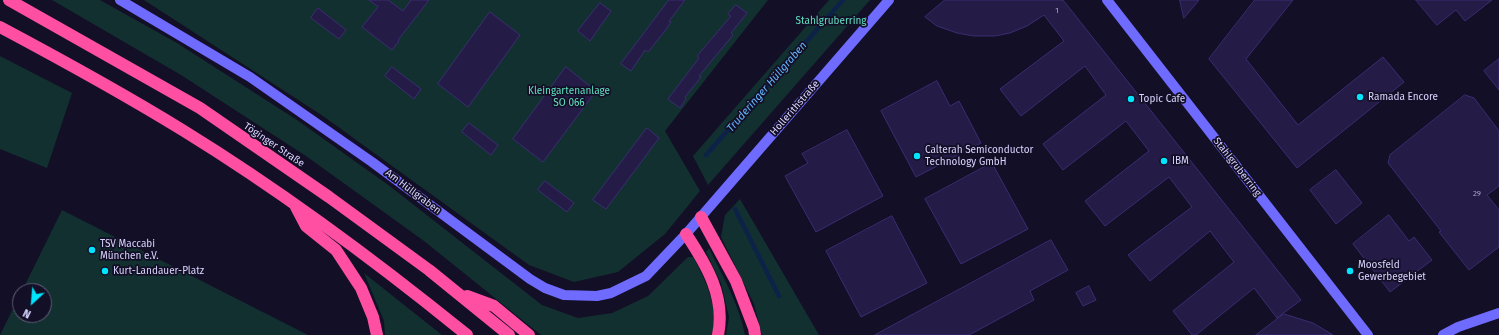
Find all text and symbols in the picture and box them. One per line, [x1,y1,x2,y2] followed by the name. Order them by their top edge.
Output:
[1055,6,1059,16] house number: 1
[795,15,867,27] park label: Stahlgruberring
[724,39,810,135] water label: Truderinger Hüllgraben
[768,78,822,138] street label: Hollerithstraße
[528,85,610,108] park label: Kleingartenanlage SO 066
[1368,91,1438,103] place label: Ramada Encore
[1355,92,1365,102] marker: Ramada Encore
[1139,93,1185,105] place label: Topic Cafe
[1126,94,1136,104] marker: Topic Cafe
[241,120,307,170] street label: Töginger Straße
[1210,135,1264,199] street label: Stahlgruberring
[925,144,1033,168] place label: Calterah Semiconductor Technology GmbH
[912,151,922,161] marker: Calterah Semiconductor Technology GmbH
[1172,155,1189,167] place label: IBM
[1159,156,1169,166] marker: IBM
[383,167,443,217] street label: Am Hüllgraben
[1473,189,1481,199] house number: 29
[100,238,159,262] place label: TSV Maccabi München e.V.
[87,245,97,255] marker: TSV Maccabi München e.V.
[1358,259,1426,282] place label: Moosfeld Gewerbegebiet
[113,265,204,277] place label: Kurt-Landauer-Platz
[100,266,110,276] marker: Kurt-Landauer-Platz
[1345,266,1355,276] marker: Moosfeld Gewerbegebiet
[12,283,52,323] north arrow
[21,306,33,321] text: N

